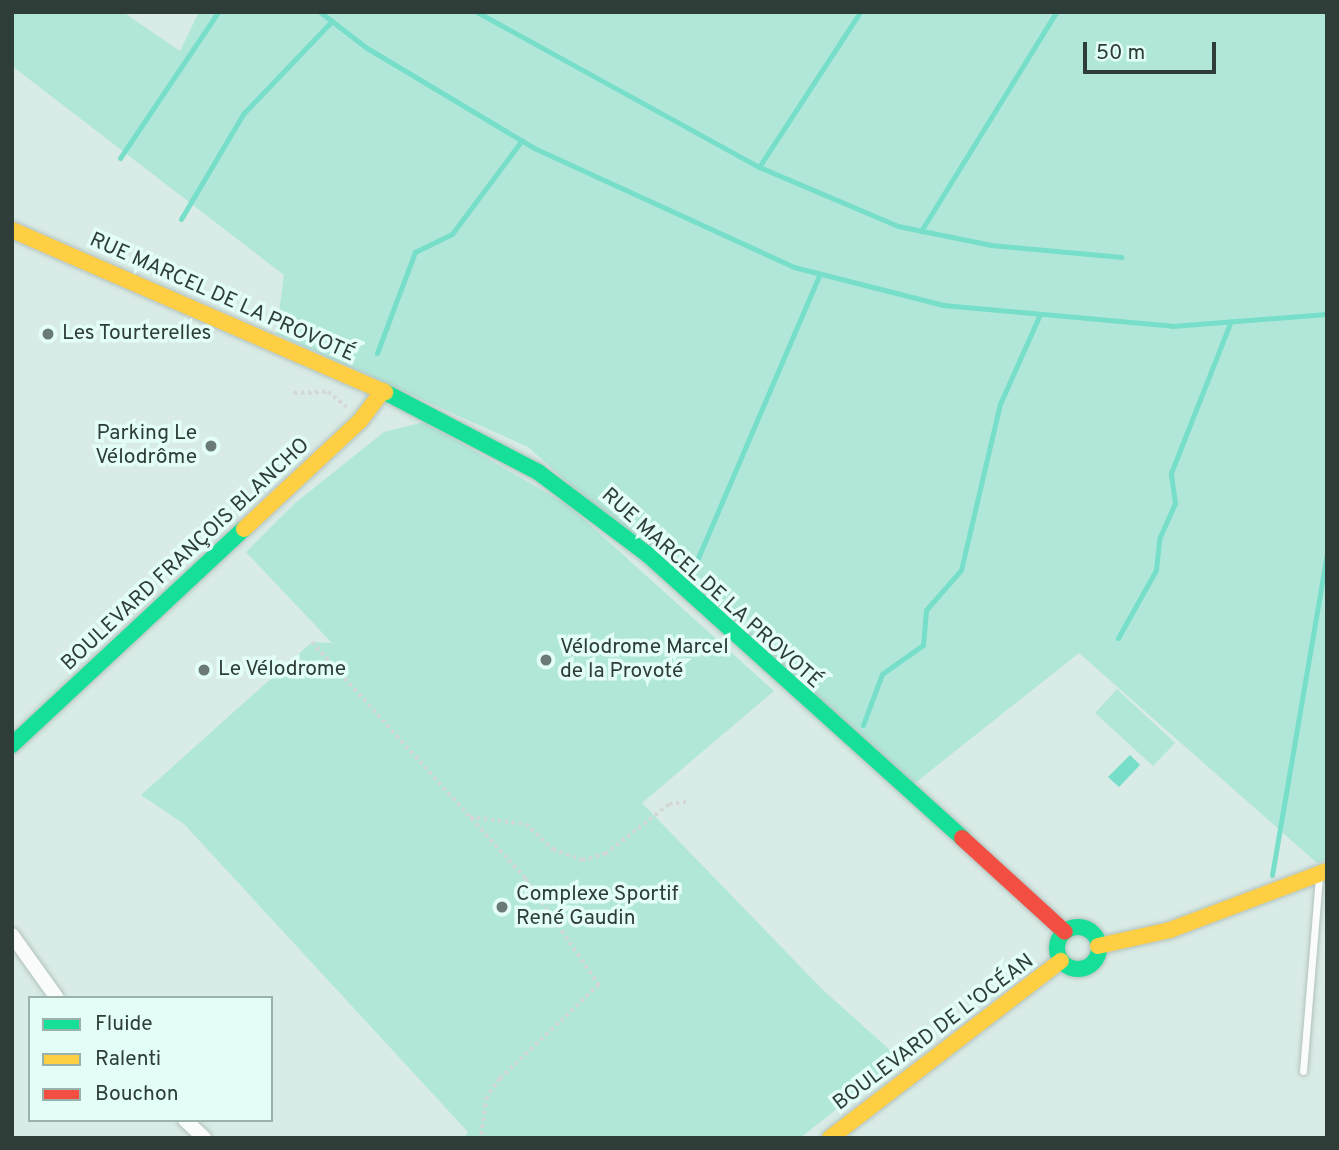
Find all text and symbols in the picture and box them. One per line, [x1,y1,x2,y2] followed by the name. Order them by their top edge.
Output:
[1087,28,1220,72] scale bar
[1096,40,1145,67] text: 50 m
[85,228,359,368] street label: RUE MARCEL DE LA PROVOTÉ
[62,321,212,347] place label: Les Tourterelles
[40,326,56,342] marker: Les Tourterelles
[95,421,197,471] place label: Parking Le Vélodrôme
[57,433,315,677] street label: BOULEVARD FRANÇOIS BLANCHO
[203,438,219,454] marker: Parking Le Vélodrôme
[595,483,827,695] street label: RUE MARCEL DE LA PROVOTÉ
[560,635,729,685] place label: Vélodrome Marcel de la Provoté
[538,652,554,668] marker: Vélodrome Marcel de la Provoté
[218,657,347,683] place label: Le Vélodrome
[196,662,212,678] marker: Le Vélodrome
[516,882,679,932] place label: Complexe Sportif René Gaudin
[494,899,510,915] marker: Complexe Sportif René Gaudin
[829,949,1039,1117] street label: BOULEVARD DE L'OCÉAN
[28,996,273,1122] legend
[95,1011,153,1038] text: Fluide
[95,1046,161,1073] text: Ralenti
[95,1081,178,1108] text: Bouchon

